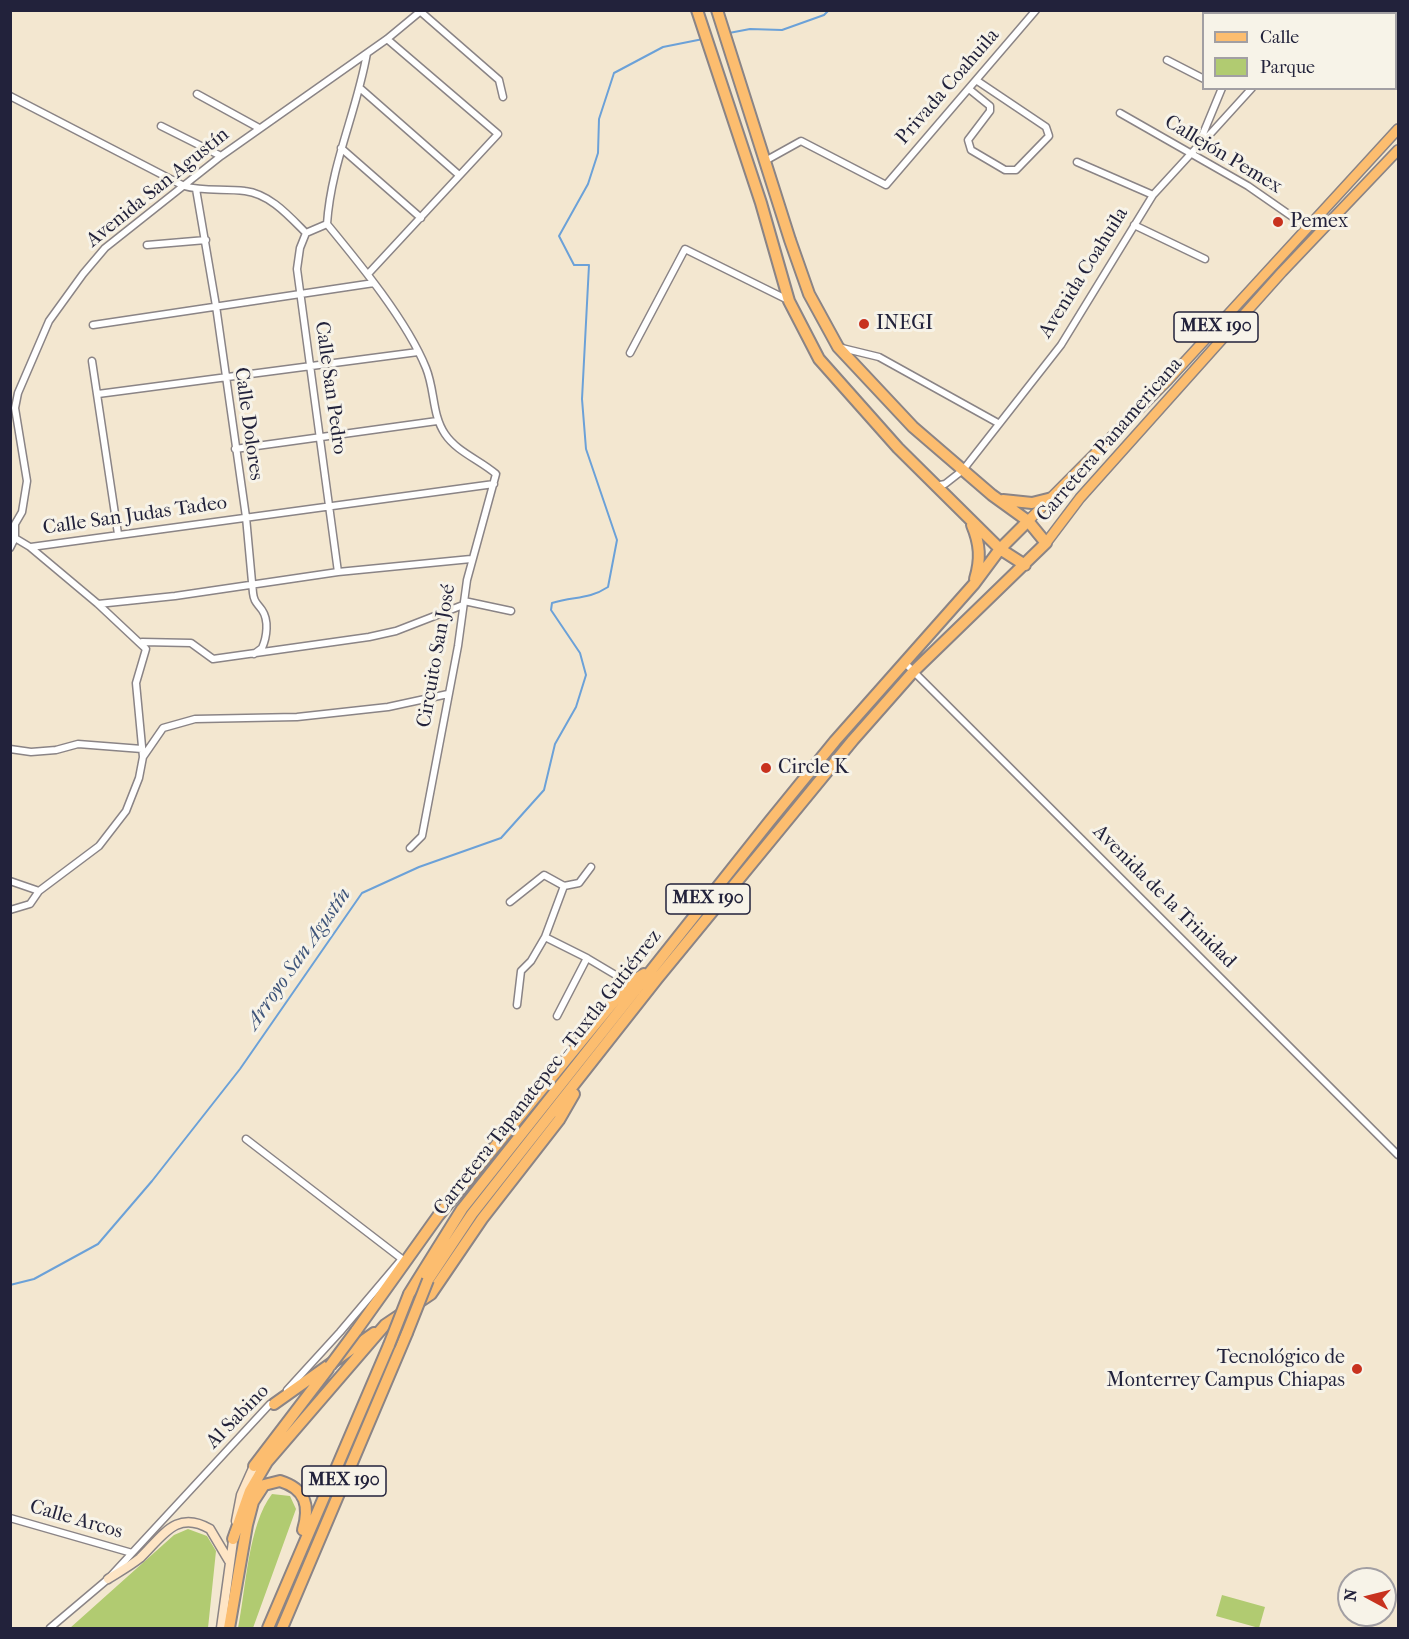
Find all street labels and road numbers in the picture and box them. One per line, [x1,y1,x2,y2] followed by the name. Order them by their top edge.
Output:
[891,24,1005,150] street label: Privada Coahuila
[1160,111,1286,199] street label: Callejón Pemex
[82,123,234,253] street label: Avenida San Agustín
[1034,203,1134,343] street label: Avenida Coahuila
[1174,312,1258,342] road number: MEX 190
[309,320,351,456] street label: Calle San Pedro
[1032,353,1188,527] street label: Carretera Panamericana
[228,366,268,482] street label: Calle Dolores
[41,491,229,541] street label: Calle San Judas Tadeo
[413,582,461,730] street label: Circuito San José
[1087,820,1241,974] street label: Avenida de la Trinidad
[666,884,750,914] road number: MEX 190
[429,925,667,1221] street label: Carretera Tapanatepec - Tuxtla Gutiérrez
[201,1380,275,1454] street label: Al Sabino
[302,1466,386,1496] road number: MEX 190
[27,1495,125,1545] street label: Calle Arcos

